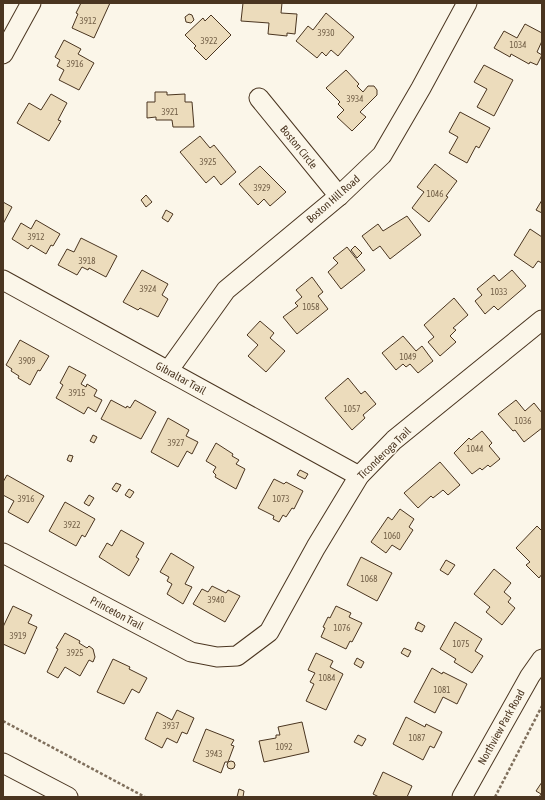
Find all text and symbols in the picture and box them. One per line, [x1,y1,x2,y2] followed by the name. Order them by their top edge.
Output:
[80,16,96,26] house number: 3912
[318,28,334,38] house number: 3930
[201,36,217,46] house number: 3922
[510,40,526,50] house number: 1034
[67,59,83,69] house number: 3916
[347,94,363,104] house number: 3934
[162,107,178,117] house number: 3921
[278,123,320,171] street label: Boston Circle
[200,157,216,167] house number: 3925
[304,173,362,225] street label: Boston Hill Road
[254,183,270,193] house number: 3929
[427,189,443,199] house number: 1046
[28,232,44,242] house number: 3912
[79,256,95,266] house number: 3918
[140,284,156,294] house number: 3924
[491,287,507,297] house number: 1033
[303,302,319,312] house number: 1058
[400,352,416,362] house number: 1049
[19,356,35,366] house number: 3909
[154,359,208,397] street label: Gibraltar Trail
[69,388,85,398] house number: 3915
[344,404,360,414] house number: 1057
[515,416,531,426] house number: 1036
[355,425,413,481] street label: Ticonderoga Trail
[168,438,184,448] house number: 3927
[467,444,483,454] house number: 1044
[18,494,34,504] house number: 3916
[273,494,289,504] house number: 1073
[64,520,80,530] house number: 3922
[384,531,400,541] house number: 1060
[361,574,377,584] house number: 1068
[88,594,146,632] street label: Princeton Trail
[208,595,224,605] house number: 3940
[334,623,350,633] house number: 1076
[10,631,26,641] house number: 3919
[453,639,469,649] house number: 1075
[67,648,83,658] house number: 3925
[319,673,335,683] house number: 1084
[434,685,450,695] house number: 1081
[475,687,527,767] street label: Northview Park Road
[163,721,179,731] house number: 3937
[409,733,425,743] house number: 1087
[276,742,292,752] house number: 1092
[206,749,222,759] house number: 3943

